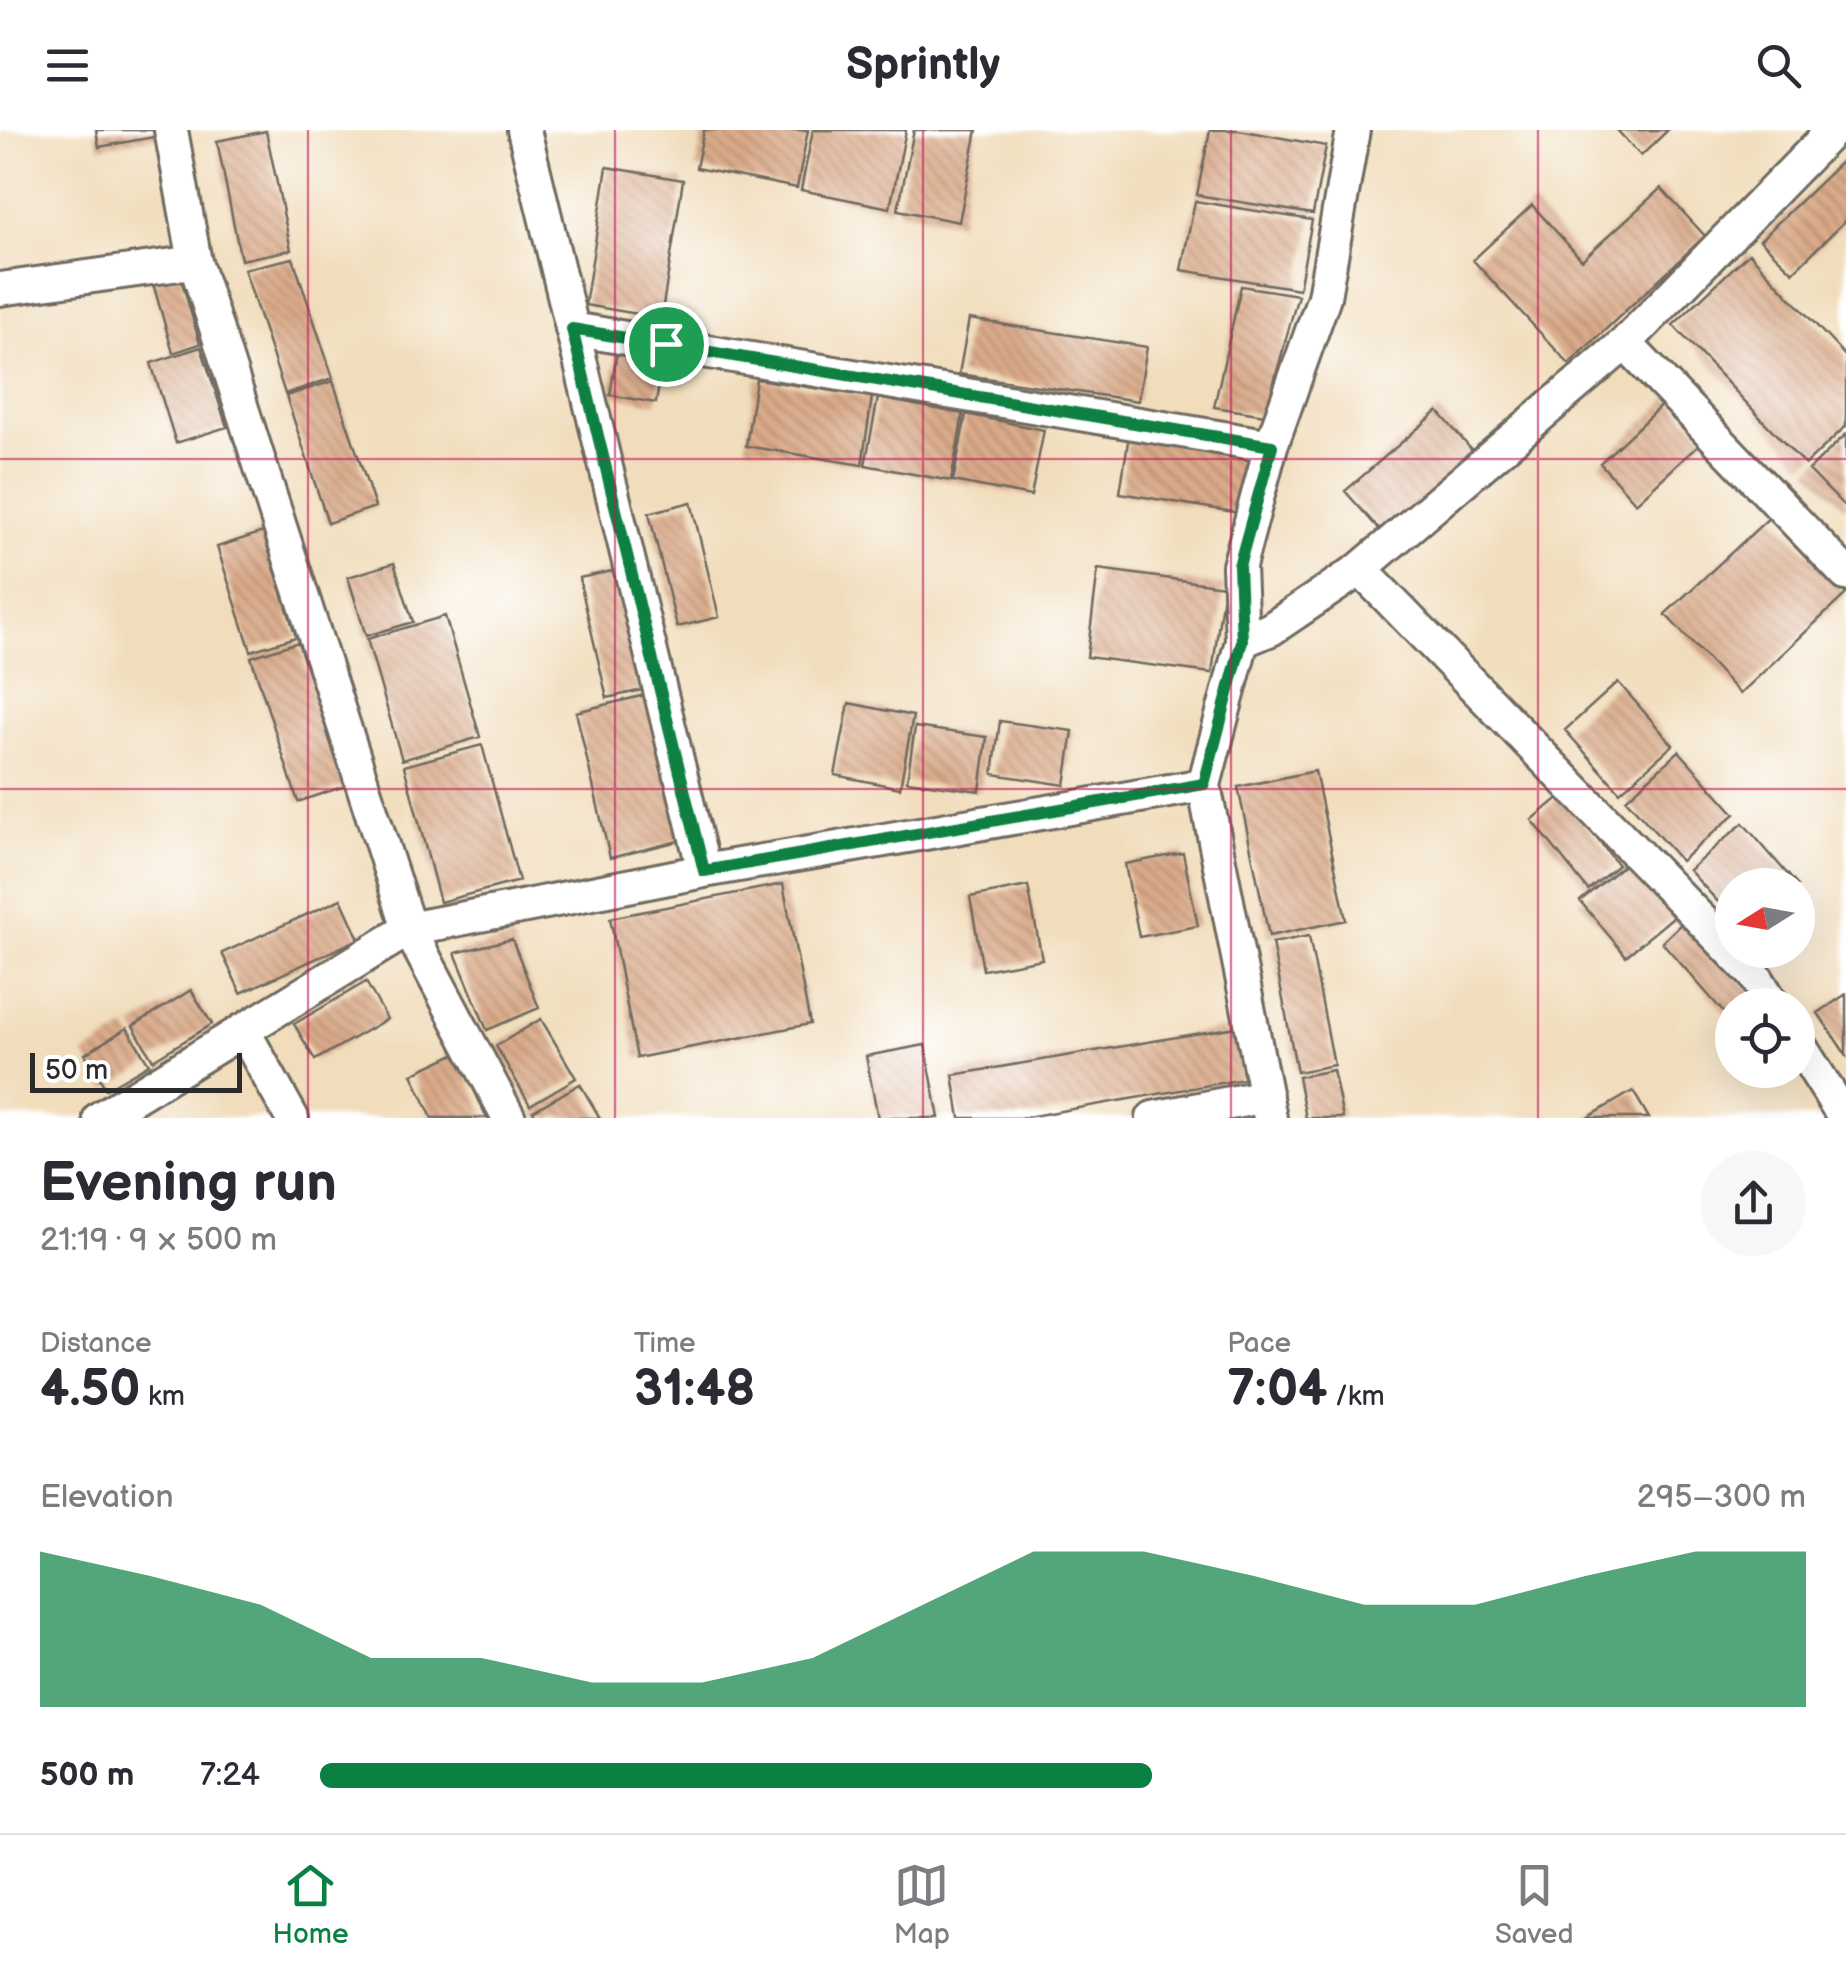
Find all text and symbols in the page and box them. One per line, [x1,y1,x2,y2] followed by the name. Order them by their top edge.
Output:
[40,38,95,93] icon: menu
[846,38,1000,93] text: Sprintly
[1751,38,1806,93] icon: search
[624,302,709,387] pin
[639,317,694,372] icon: arrive
[1715,868,1815,968] north arrow
[1715,868,1815,1088] map controls
[1715,988,1815,1088] button: locate
[30,1048,242,1093] scale bar
[45,1054,108,1087] text: 50 m
[40,1150,337,1217] text: Evening run
[1701,1151,1806,1256] button: share
[40,1221,277,1260] text: 21:19 · 9 × 500 m
[40,1327,152,1360] text: Distance
[634,1327,696,1360] text: Time
[1227,1327,1291,1360] text: Pace
[40,1360,140,1420] text: 4.50
[634,1360,755,1420] text: 31:48
[1227,1360,1328,1420] text: 7:04
[140,1380,185,1413] text: km
[1328,1380,1385,1413] text: /km
[40,1478,173,1517] text: Elevation
[1637,1478,1806,1517] text: 295–300 m
[40,1756,134,1795] text: 500 m
[200,1756,260,1795] text: 7:24
[273,1858,349,1951] tab: Home
[894,1858,950,1951] tab: Map
[1495,1858,1573,1951] tab: Saved

